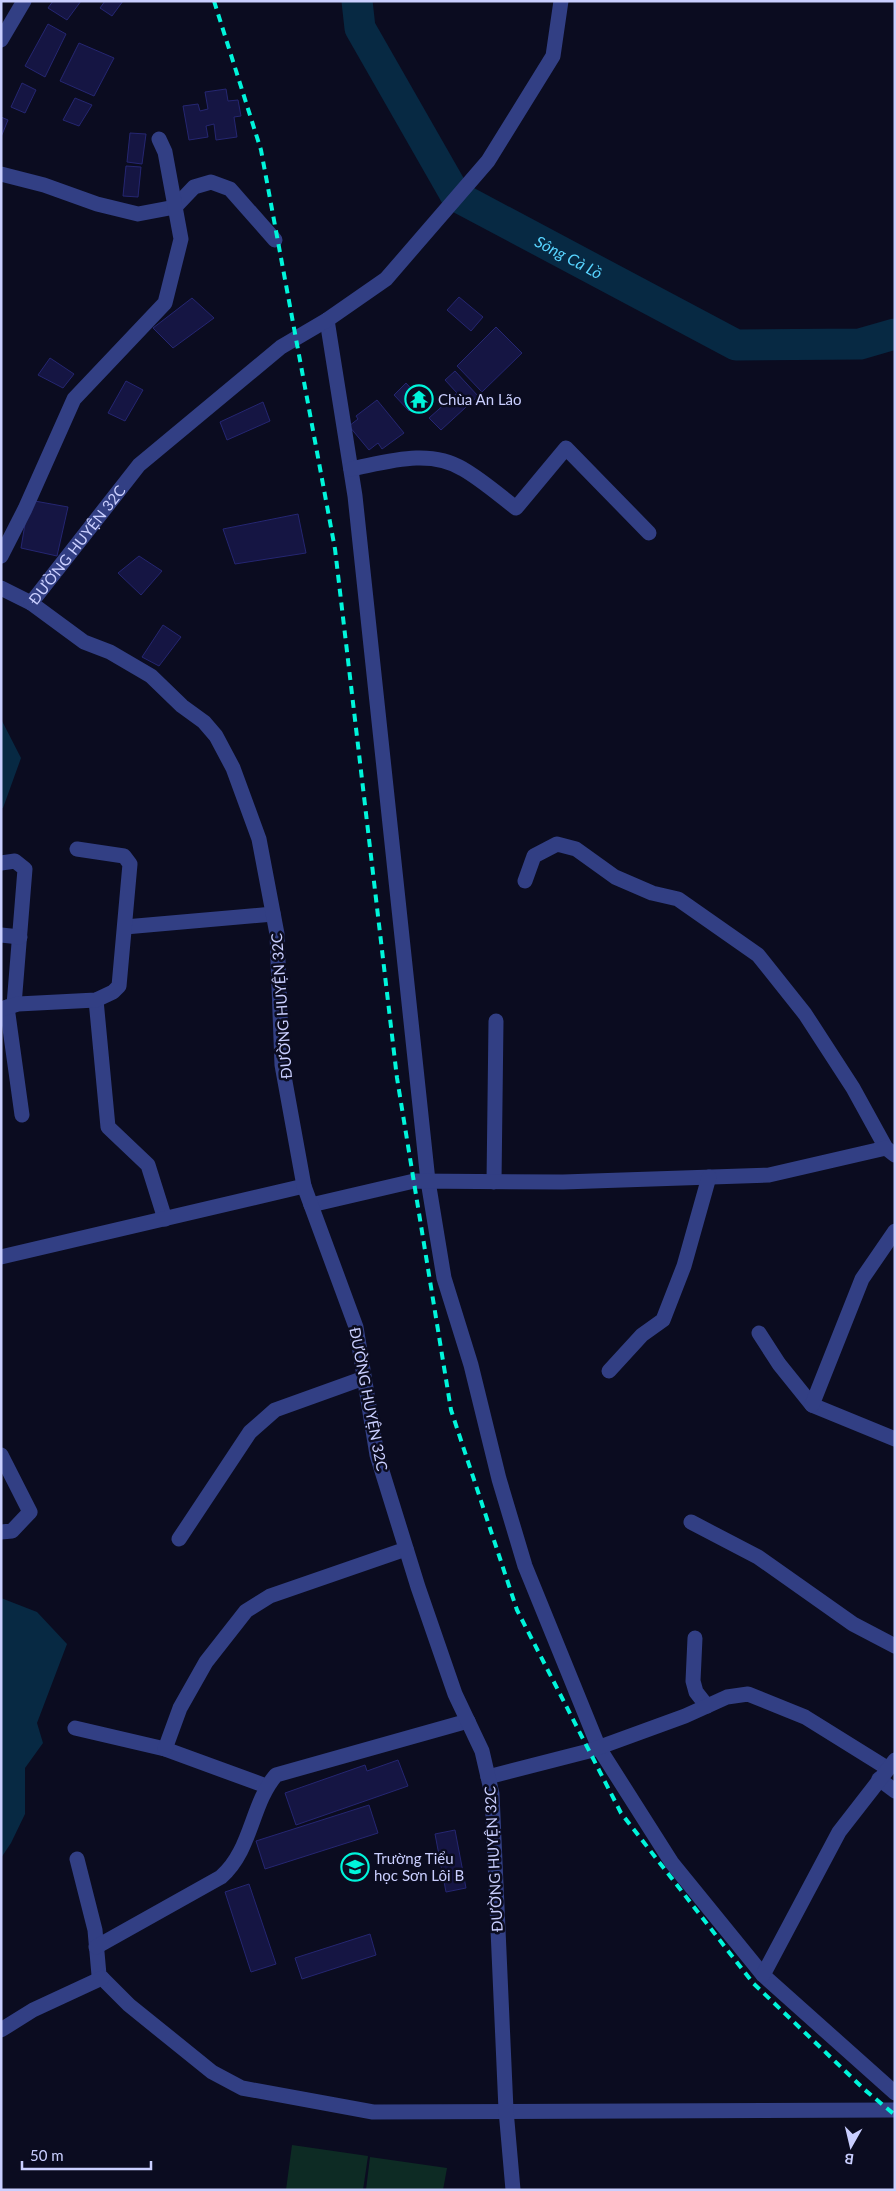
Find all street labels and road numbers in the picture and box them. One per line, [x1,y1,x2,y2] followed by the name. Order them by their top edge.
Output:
[25,481,129,608] street label: ĐƯỜNG HUYỆN 32C
[267,932,295,1080] street label: ĐƯỜNG HUYỆN 32C
[346,1326,392,1472] street label: ĐƯỜNG HUYỆN 32C
[480,1786,506,1932] street label: ĐƯỜNG HUYỆN 32C

